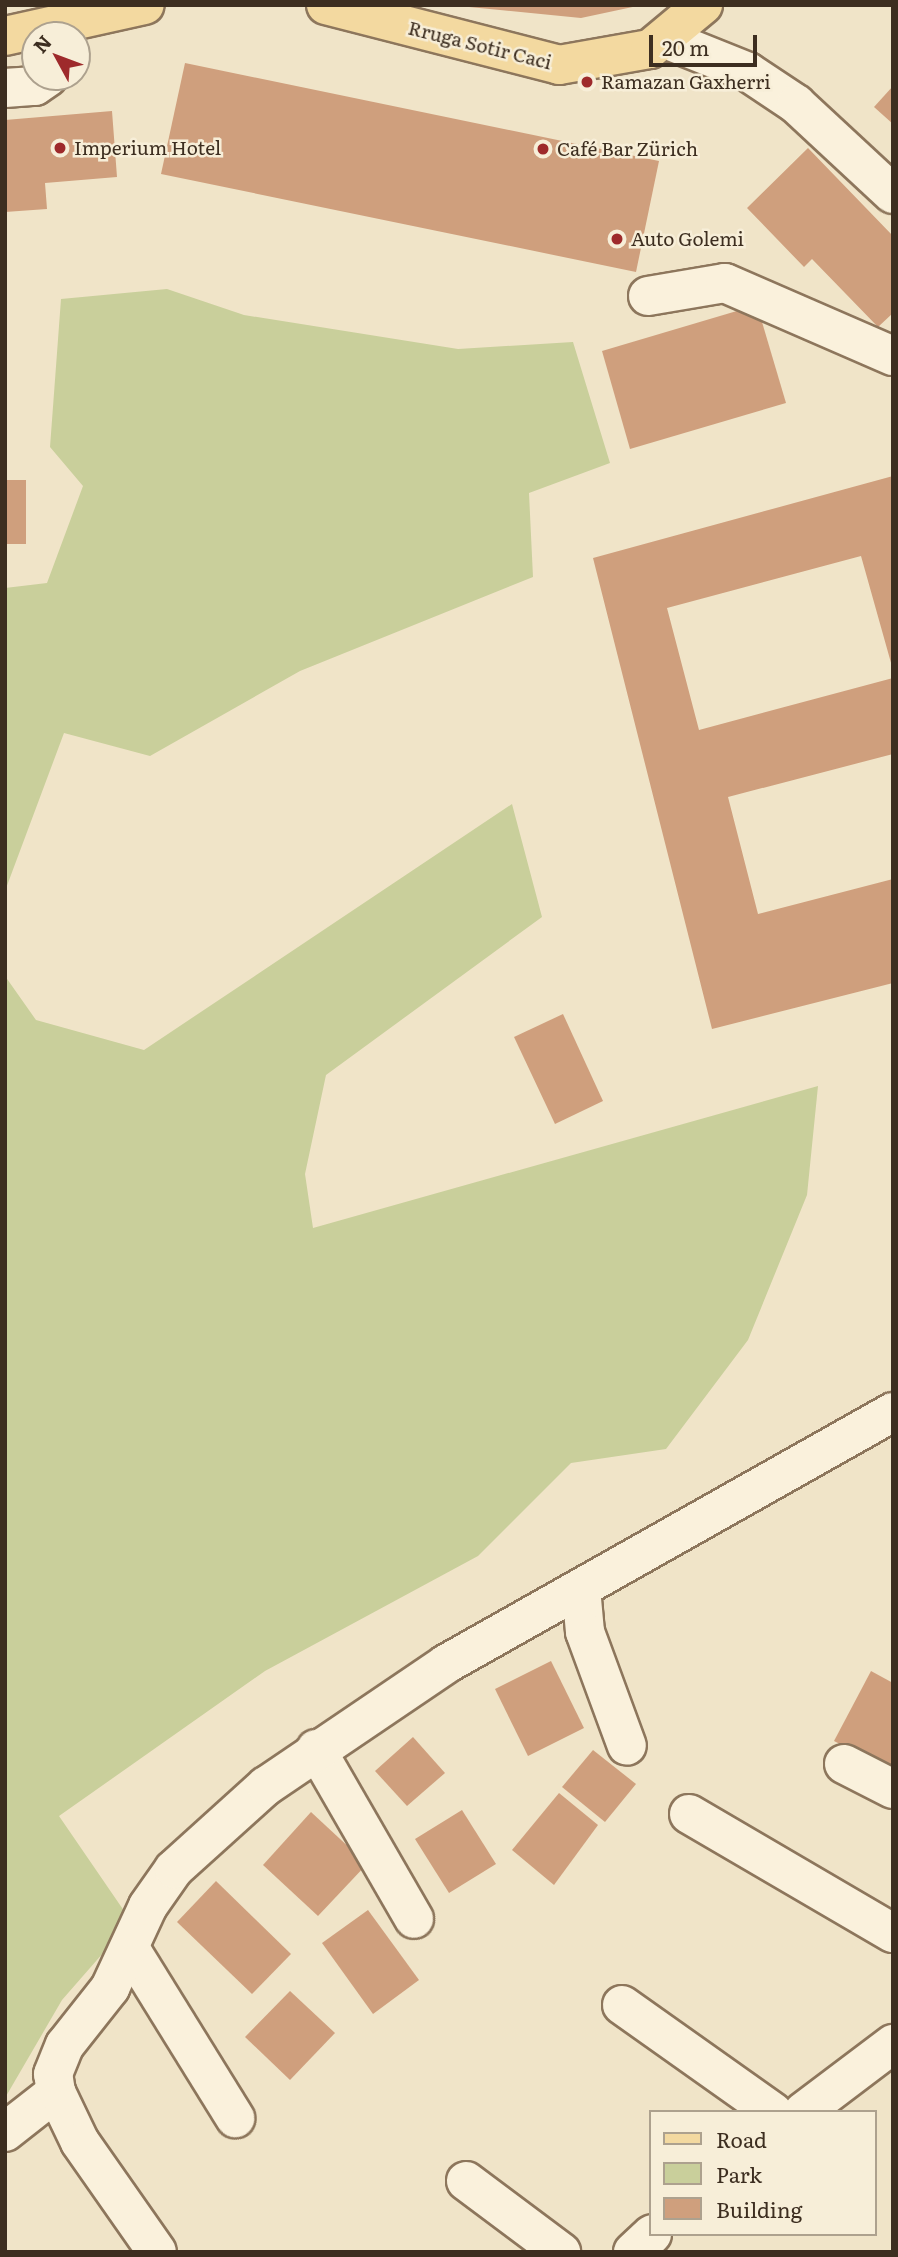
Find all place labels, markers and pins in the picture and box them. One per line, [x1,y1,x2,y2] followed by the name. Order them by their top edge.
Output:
[601,71,771,93] place label: Ramazan Gaxherri
[579,74,595,90] marker: Ramazan Gaxherri
[74,137,221,159] place label: Imperium Hotel
[557,138,698,160] place label: Café Bar Zürich
[52,140,68,156] marker: Imperium Hotel
[535,141,551,157] marker: Café Bar Zürich
[631,228,744,250] place label: Auto Golemi
[609,231,625,247] marker: Auto Golemi

